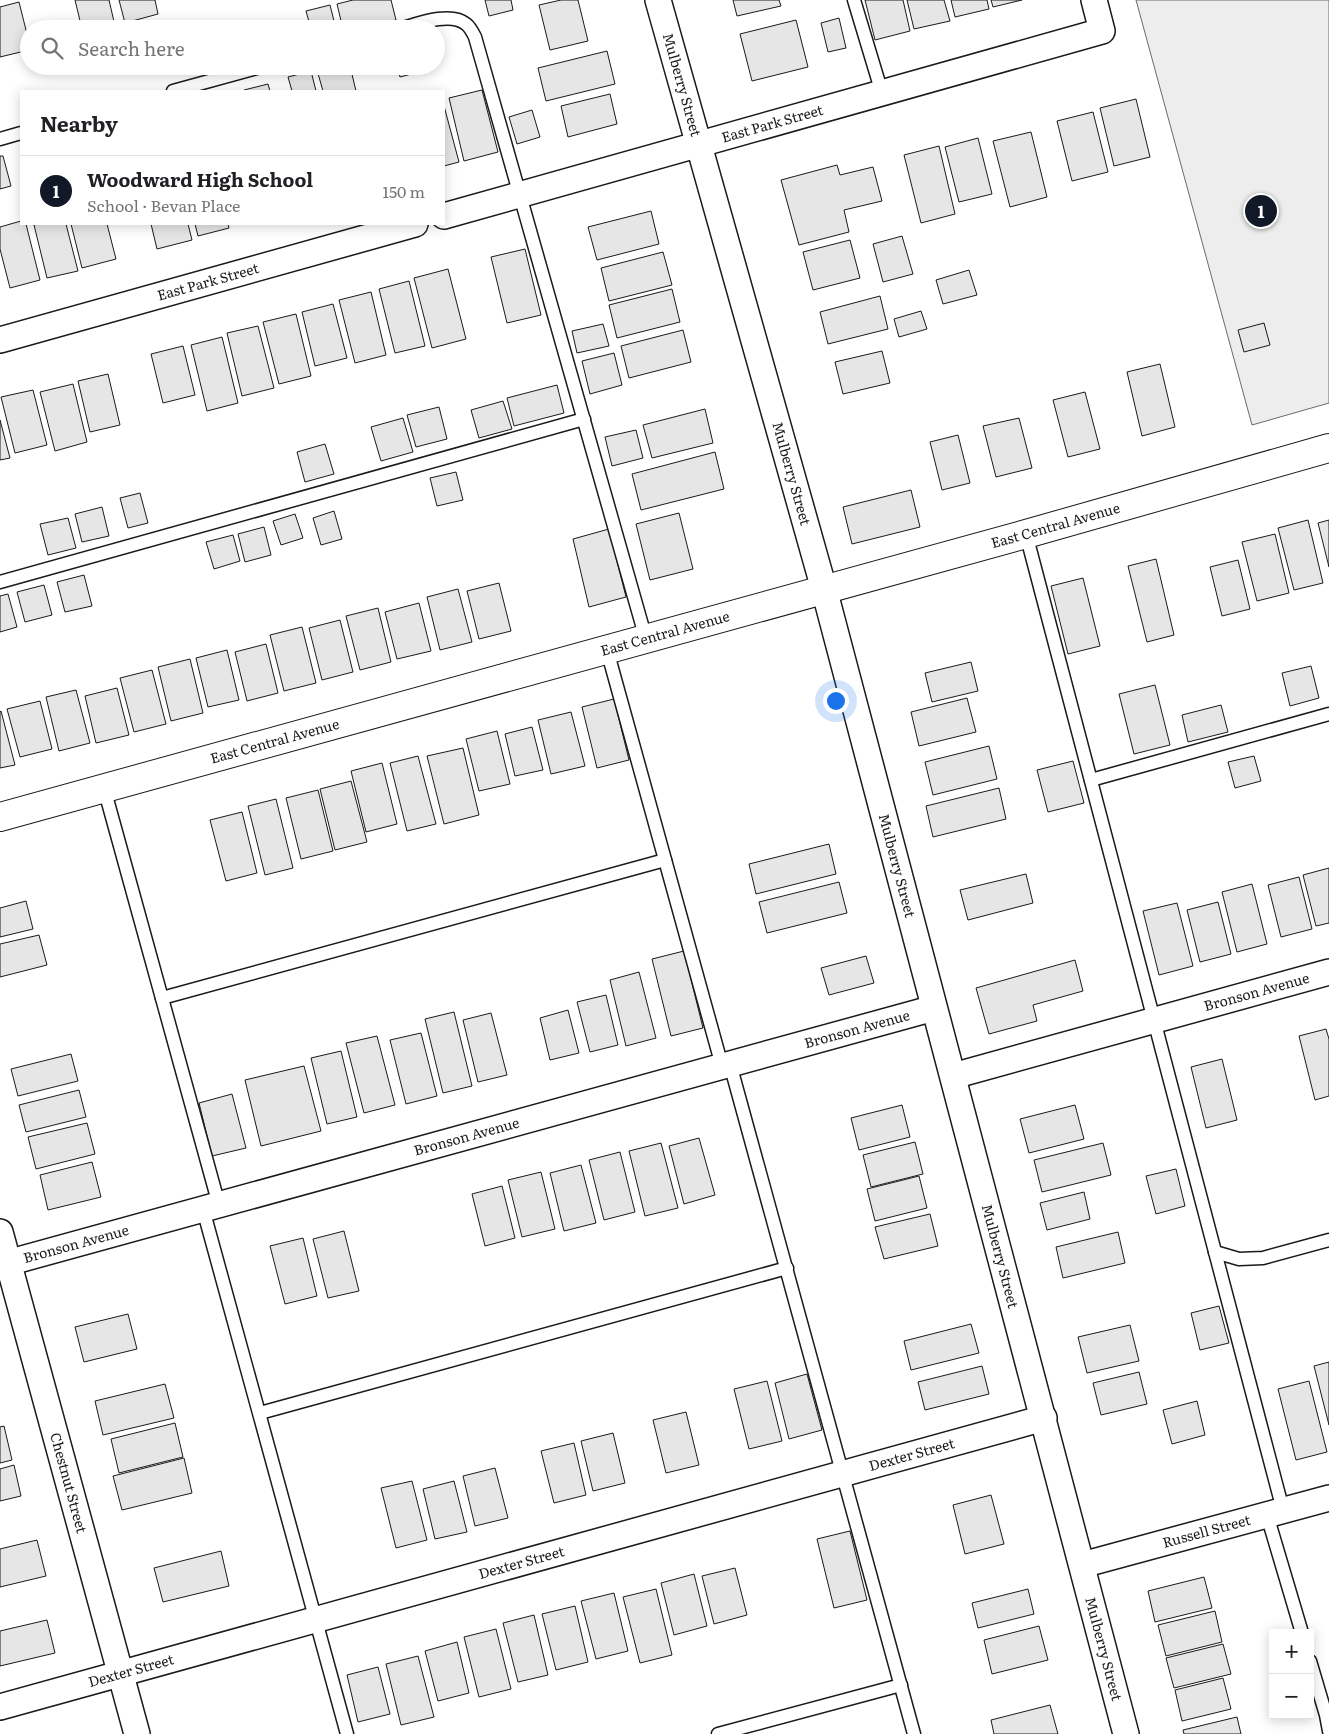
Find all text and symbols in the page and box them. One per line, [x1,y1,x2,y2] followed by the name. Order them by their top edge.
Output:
[20,20,445,75] search box
[659,30,707,139] street label: Mulberry Street
[38,34,66,62] icon: search
[78,34,185,62] text: Search here
[719,99,825,147] street label: East Park Street
[40,107,118,138] text: Nearby
[87,165,313,193] text: Woodward High School
[53,179,59,203] text: 1
[382,179,425,203] text: 150 m
[1245,192,1277,230] pin: 1
[87,193,240,217] text: School · Bevan Place
[155,257,261,305] street label: East Park Street
[768,419,817,528] street label: Mulberry Street
[989,497,1122,552] street label: East Central Avenue
[598,605,732,660] street label: East Central Avenue
[823,688,849,714] your location
[208,713,341,768] street label: East Central Avenue
[875,811,921,920] street label: Mulberry Street
[1201,967,1311,1015] street label: Bronson Avenue
[802,1004,912,1052] street label: Bronson Avenue
[411,1112,521,1160] street label: Bronson Avenue
[978,1202,1024,1311] street label: Mulberry Street
[21,1219,131,1267] street label: Bronson Avenue
[46,1430,93,1535] street label: Chestnut Street
[866,1432,957,1475] street label: Dexter Street
[1160,1509,1253,1552] street label: Russell Street
[476,1540,567,1583] street label: Dexter Street
[1081,1594,1128,1703] street label: Mulberry Street
[1269,1629,1314,1719] map controls
[1269,1629,1314,1674] button: +
[86,1648,176,1691] street label: Dexter Street
[1269,1674,1314,1719] button: −

